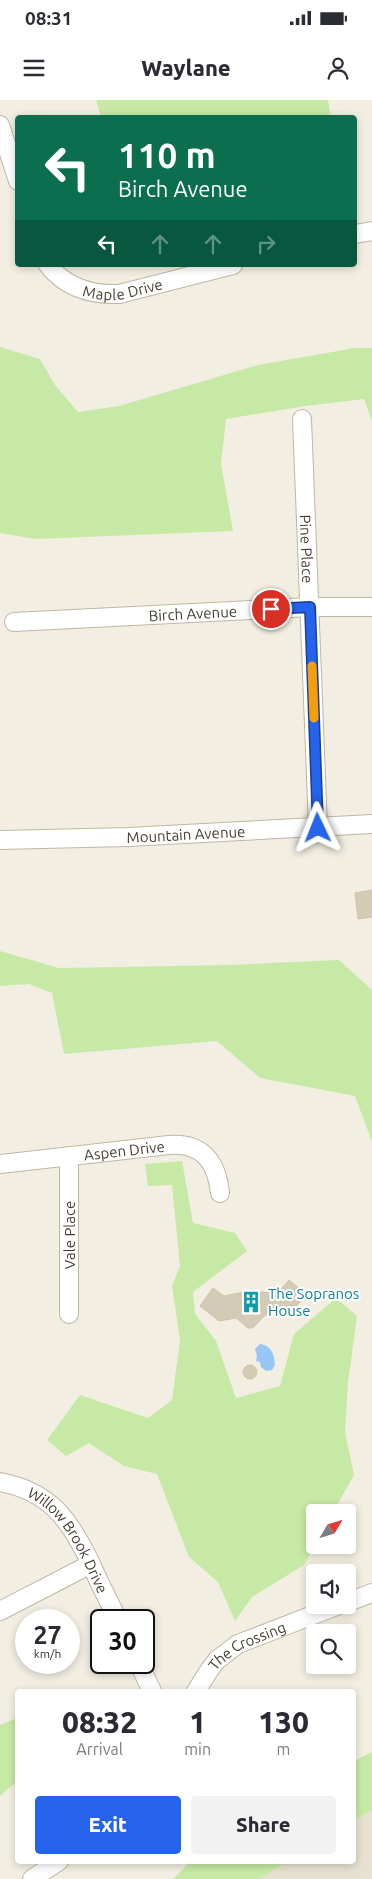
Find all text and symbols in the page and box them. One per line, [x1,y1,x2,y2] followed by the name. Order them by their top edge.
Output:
[25,7,73,29] text: 08:31
[20,54,48,82] icon: menu
[324,54,352,82] icon: person
[141,55,231,80] text: Waylane
[35,135,100,200] icon: left
[118,135,216,175] text: 110 m
[118,176,248,201] text: Birch Avenue
[93,230,121,258] icon: left
[146,230,174,258] icon: ahead
[199,230,227,258] icon: ahead
[252,230,280,258] icon: right
[81,275,164,303] street label: Maple Drive
[297,514,317,584] street label: Pine Place
[250,588,292,630] pin
[257,595,285,623] icon: arrive
[148,602,237,624] street label: Birch Avenue
[291,801,343,853] position arrow
[126,822,246,846] street label: Mountain Avenue
[83,1137,165,1163] street label: Aspen Drive
[61,1201,78,1269] street label: Vale Place
[268,1285,359,1319] place label: The Sopranos House
[238,1289,264,1315] building icon: The Sopranos House
[25,1483,112,1596] street label: Willow Brook Drive
[306,1504,356,1554] north arrow
[306,1504,356,1674] map controls
[306,1564,356,1614] button: sound
[90,1609,155,1674] speed limit sign: 30
[204,1618,288,1673] street label: The Crossing
[33,1621,62,1649] text: 27
[306,1624,356,1674] button: search
[34,1647,61,1660] text: km/h
[62,1705,137,1739] text: 08:32
[189,1705,206,1739] text: 1
[258,1705,309,1739] text: 130
[76,1740,123,1758] text: Arrival
[184,1740,211,1758] text: min
[277,1740,290,1758] text: m
[35,1796,181,1854] button: Exit
[191,1796,336,1854] button: Share

